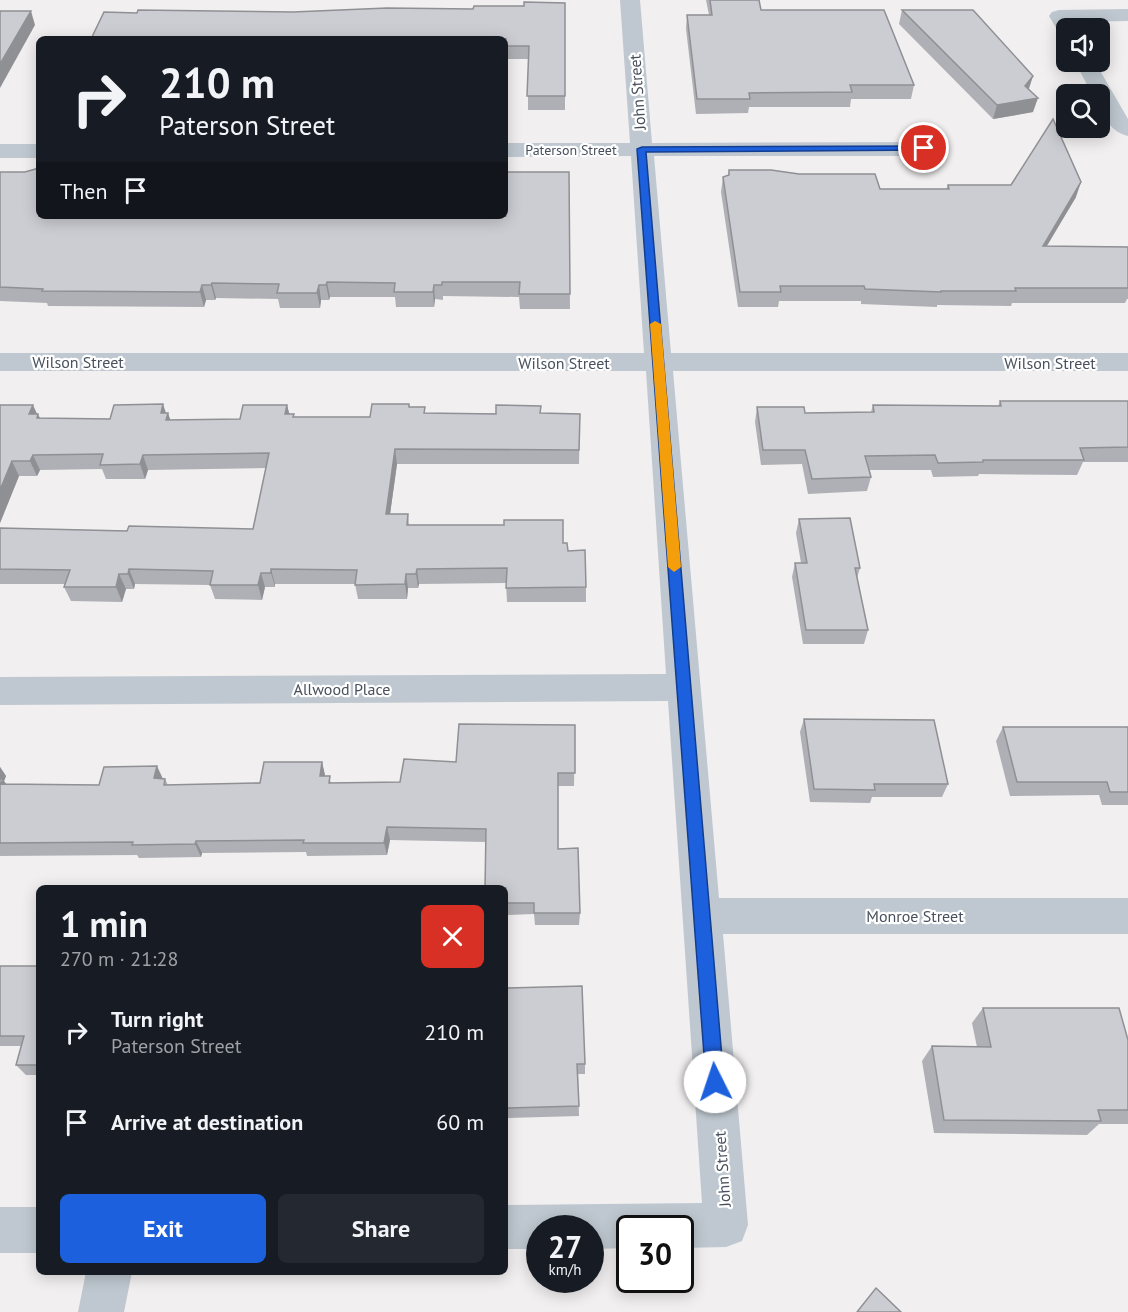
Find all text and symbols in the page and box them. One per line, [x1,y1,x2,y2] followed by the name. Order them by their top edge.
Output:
[1056,18,1110,138] map controls
[1056,18,1110,72] button: sound
[624,53,650,132] street label: John Street
[159,55,275,110] text: 210 m
[60,60,138,138] icon: right
[1056,84,1110,138] button: search
[159,108,335,142] text: Paterson Street
[898,122,949,173] pin
[907,131,940,164] icon: arrive
[525,141,617,159] street label: Paterson Street
[119,174,152,207] icon: arrive
[60,177,107,205] text: Then
[32,352,124,372] street label: Wilson Street
[518,353,610,373] street label: Wilson Street
[1004,353,1096,373] street label: Wilson Street
[294,679,390,699] street label: Allwood Place
[60,900,148,947] text: 1 min
[421,905,484,968] button: close
[866,906,964,926] street label: Monroe Street
[60,946,178,972] text: 270 m · 21:28
[111,1005,203,1033] text: Turn right
[60,1016,93,1049] icon: right
[424,1018,484,1046] text: 210 m
[111,1033,241,1059] text: Paterson Street
[683,1050,747,1114] position arrow
[60,1106,93,1139] icon: arrive
[111,1108,303,1136] text: Arrive at destination
[436,1108,484,1136] text: 60 m
[709,1130,735,1209] street label: John Street
[60,1194,266,1263] button: Exit
[278,1194,484,1263] button: Share
[616,1215,694,1293] speed limit sign: 30
[548,1227,582,1266] text: 27
[549,1260,581,1279] text: km/h

